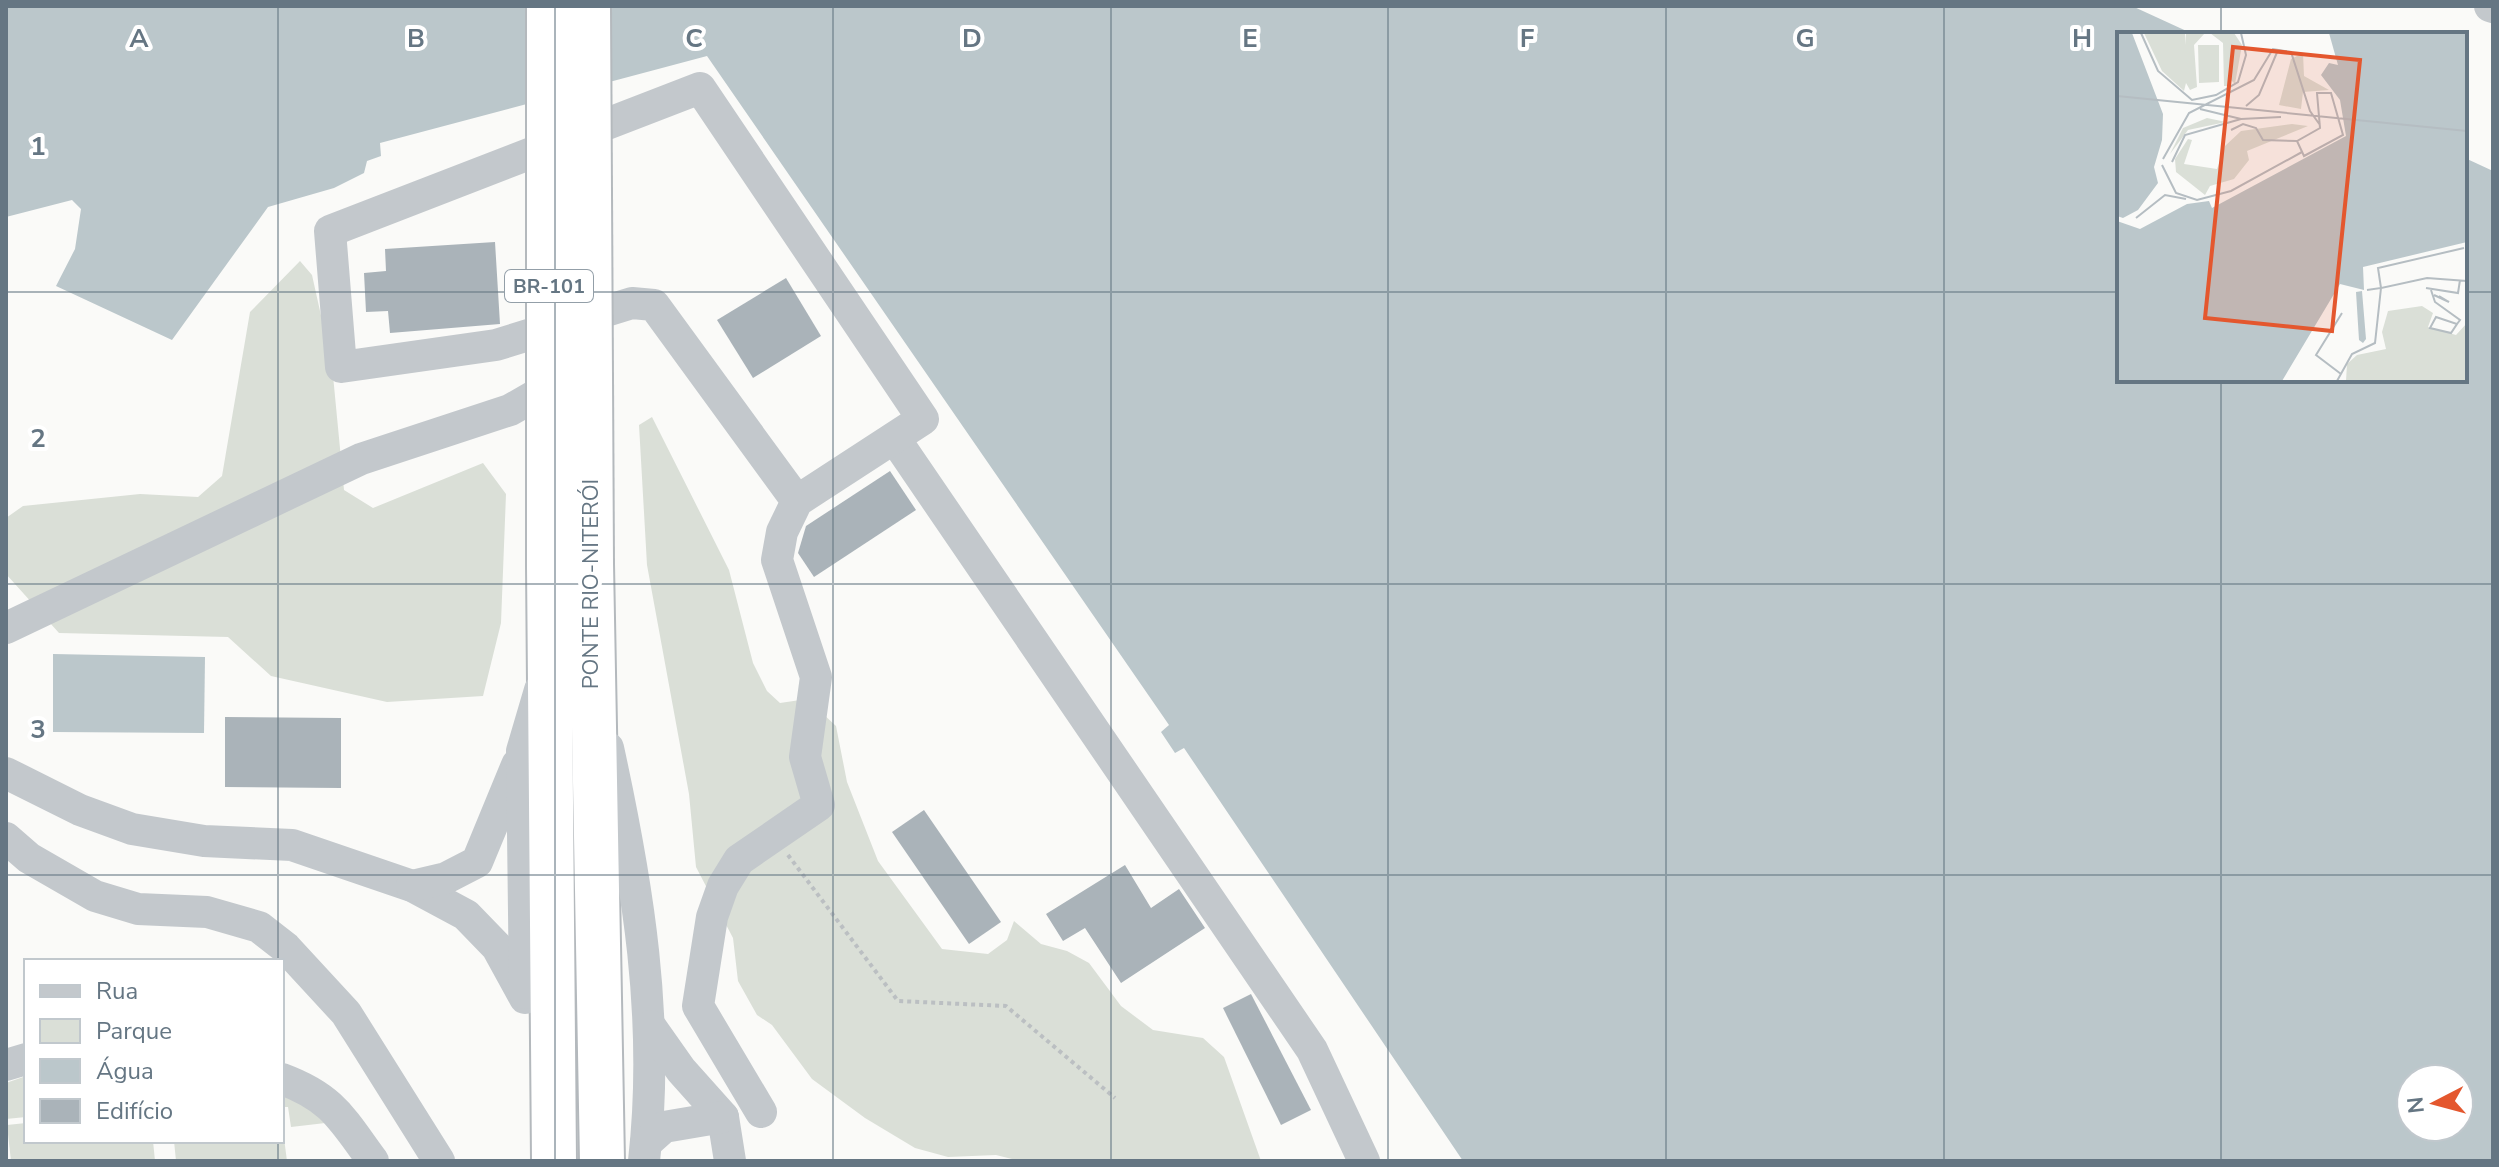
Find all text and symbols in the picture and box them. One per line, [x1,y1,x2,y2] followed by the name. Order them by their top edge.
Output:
[129,21,149,56] text: A
[407,21,425,56] text: B
[685,21,703,56] text: C
[962,21,982,56] text: D
[1242,21,1258,56] text: E
[1520,21,1534,56] text: F
[1795,21,1815,56] text: G
[2072,21,2092,56] text: H
[2117,32,2467,382] inset map
[30,129,46,164] text: 1
[505,270,593,302] road number: BR-101
[30,421,46,456] text: 2
[576,479,606,689] street label: PONTE RIO-NITERÓI
[30,712,46,747] text: 3
[24,959,284,1143] legend
[96,975,138,1007] text: Rua
[96,1015,172,1047] text: Parque
[96,1055,154,1087] text: Água
[2395,1063,2475,1143] north arrow
[96,1095,173,1127] text: Edifício
[2400,1095,2432,1115] text: N

